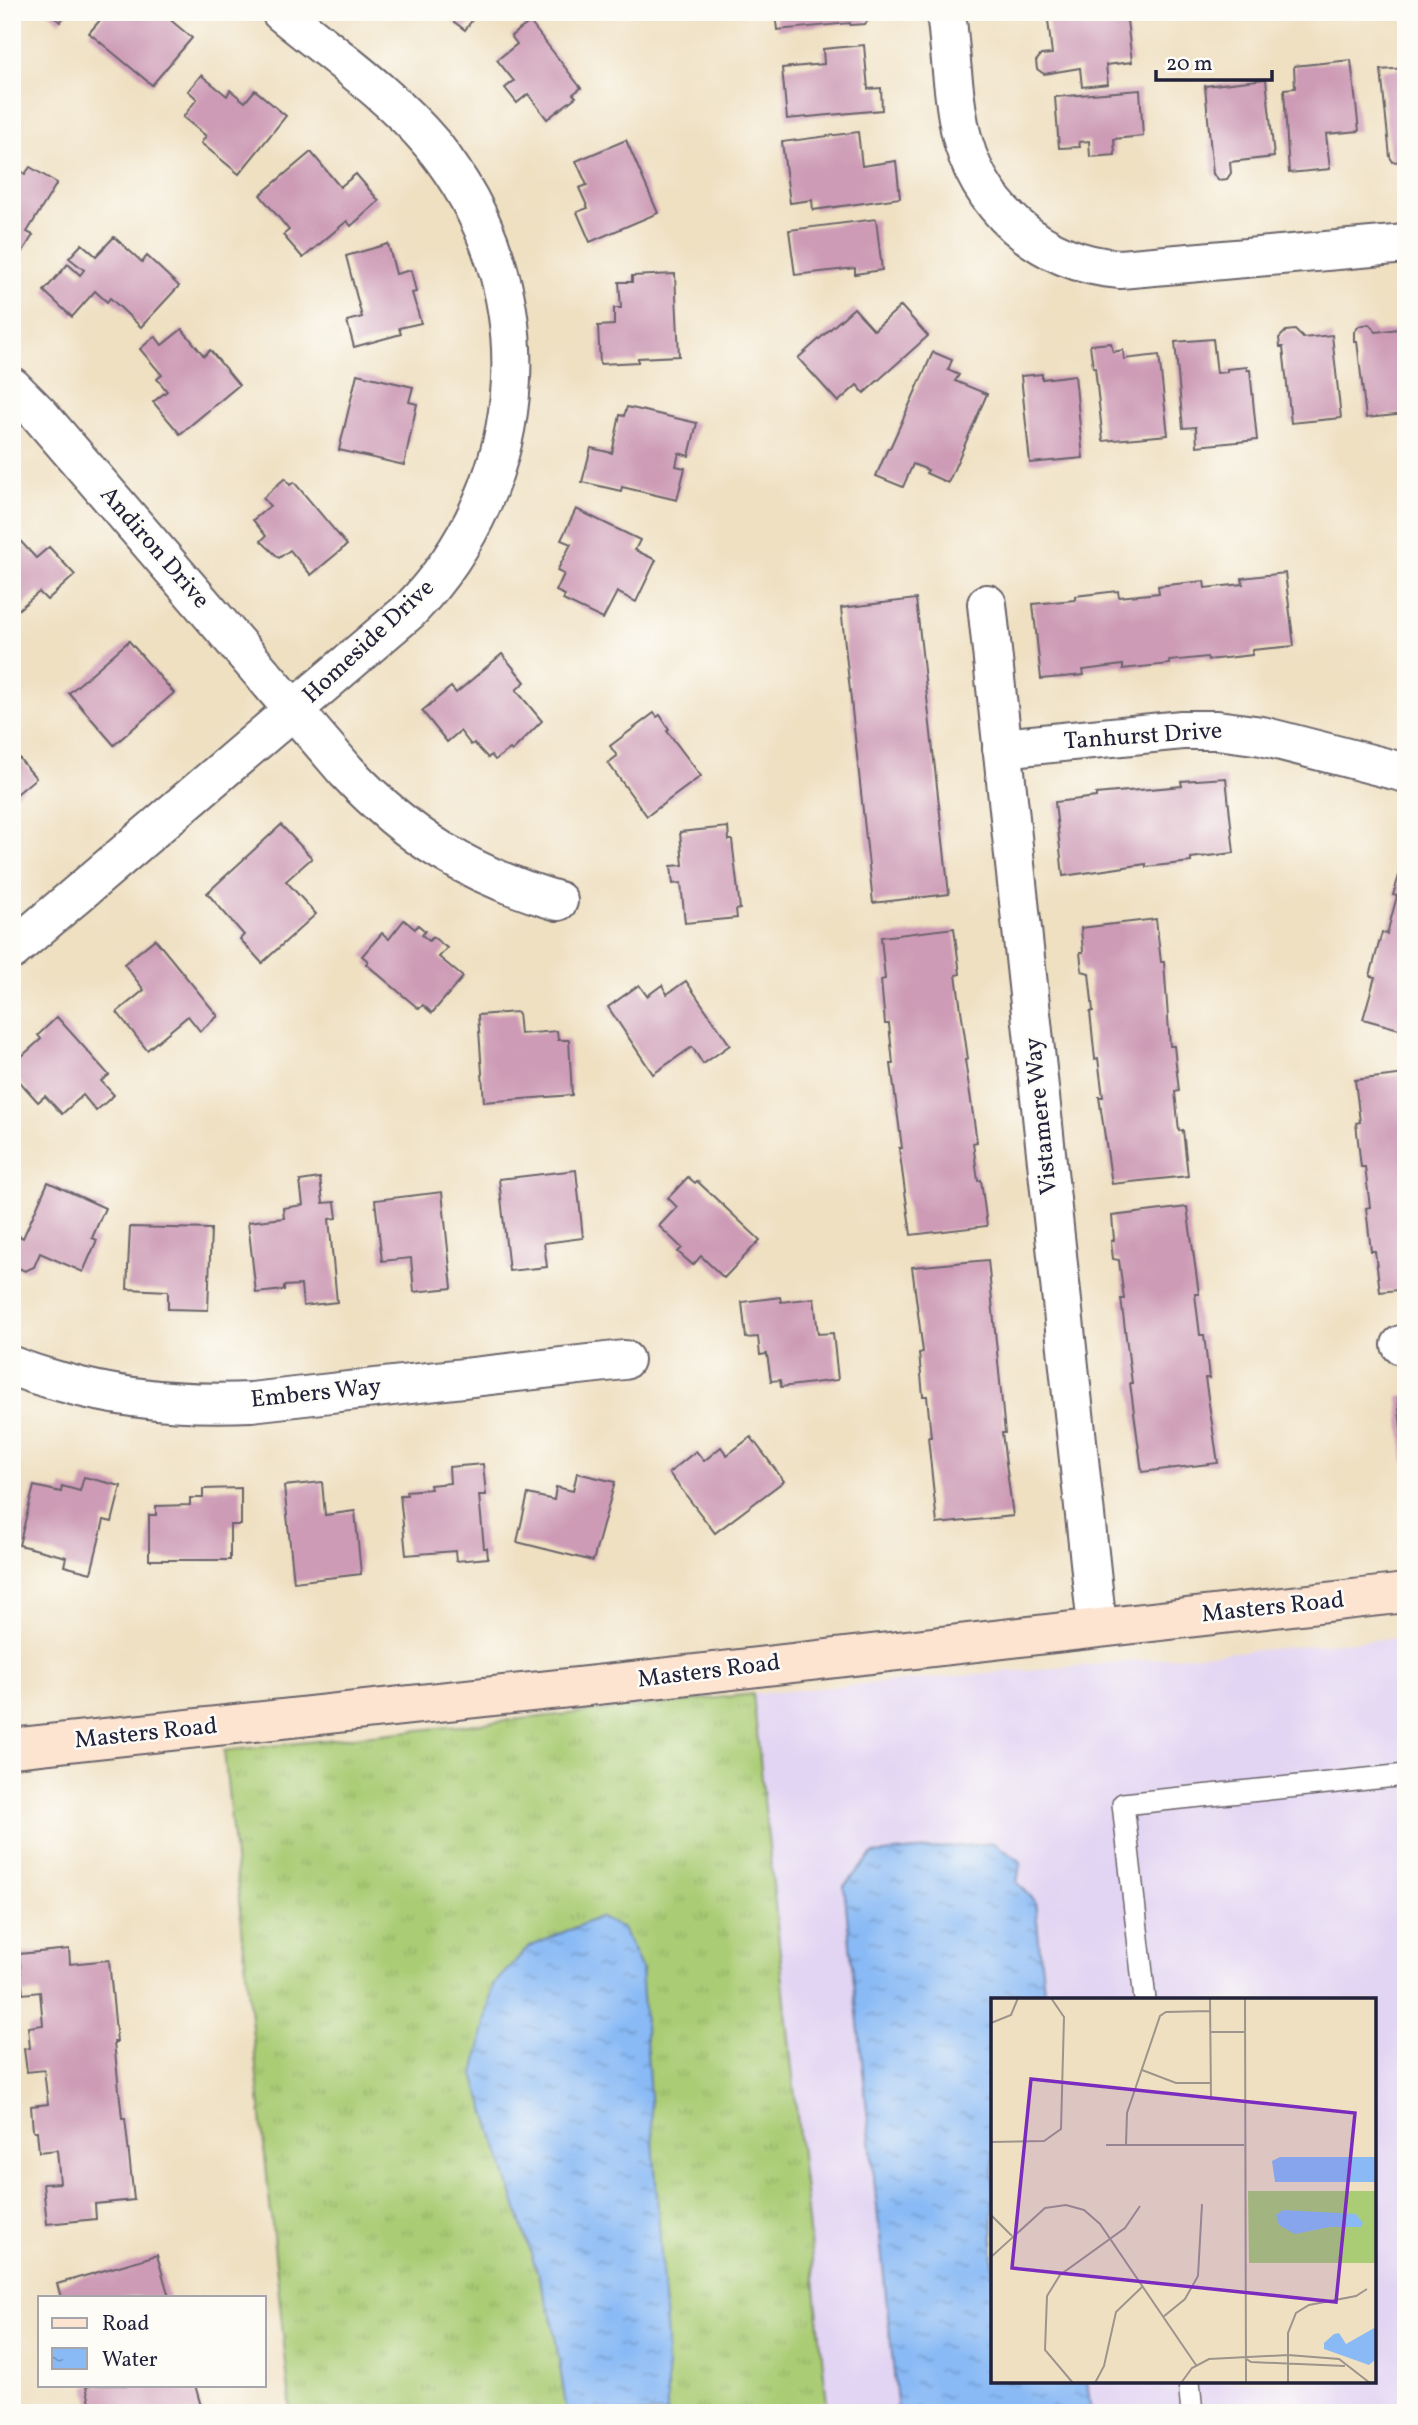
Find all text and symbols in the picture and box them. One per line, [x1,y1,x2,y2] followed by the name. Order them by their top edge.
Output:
[1156,38,1271,82] scale bar
[1166,50,1212,79] text: 20 m
[91,479,217,617] street label: Andiron Drive
[296,572,442,712] street label: Homeside Drive
[1063,714,1223,760] street label: Tanhurst Drive
[1017,1036,1067,1196] street label: Vistamere Way
[249,1370,383,1418] street label: Embers Way
[1200,1584,1346,1632] street label: Masters Road
[636,1646,782,1698] street label: Masters Road
[73,1710,219,1758] street label: Masters Road
[991,1998,1376,2383] inset map
[38,2296,266,2386] legend
[102,2310,149,2339] text: Road
[102,2346,158,2375] text: Water

